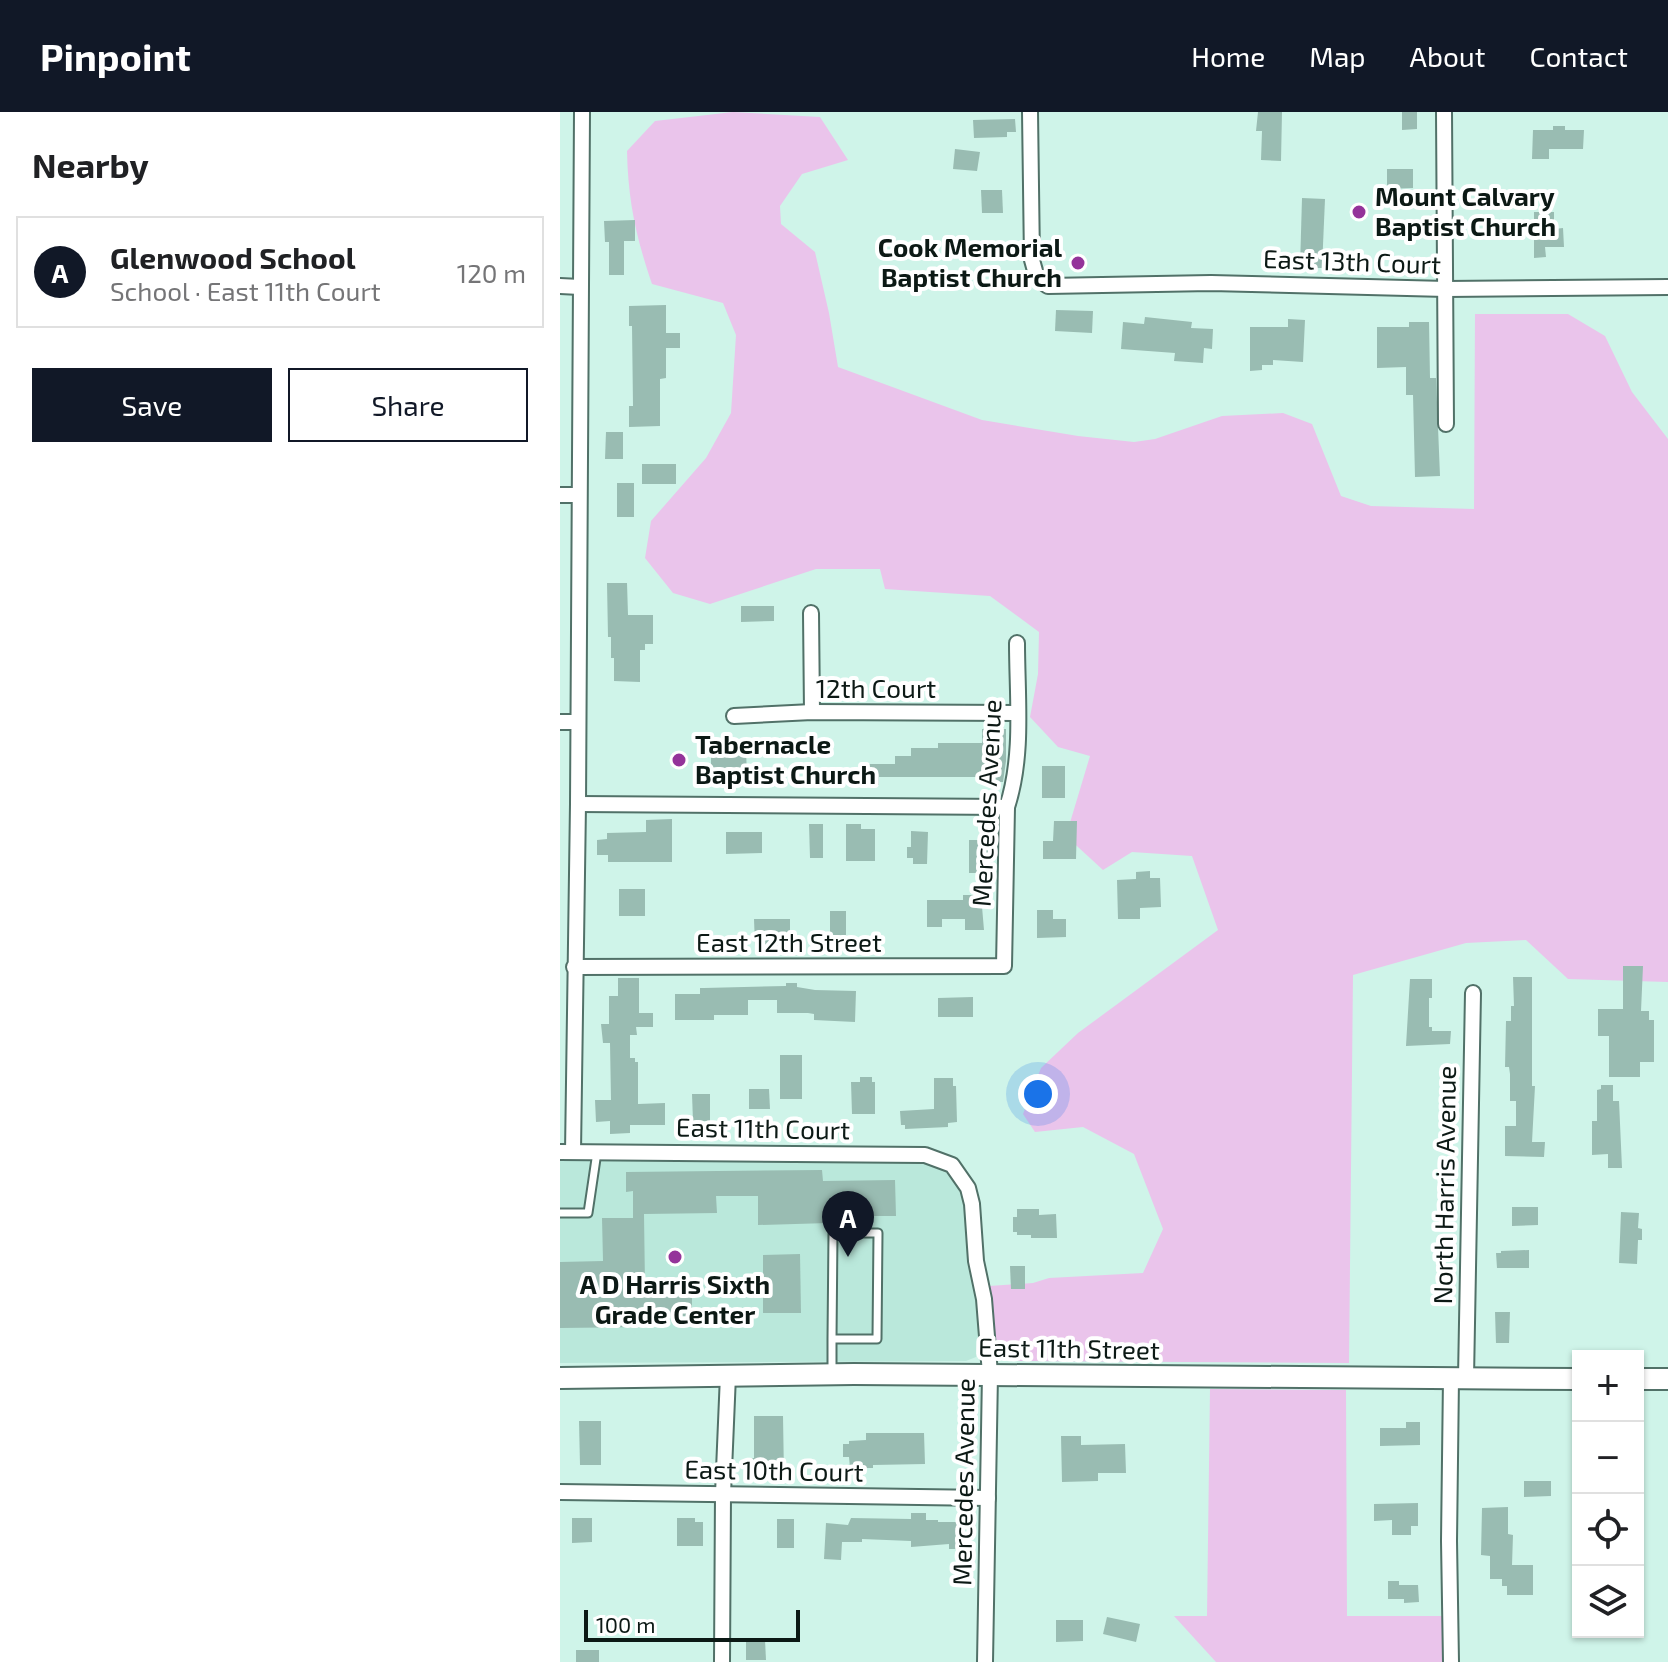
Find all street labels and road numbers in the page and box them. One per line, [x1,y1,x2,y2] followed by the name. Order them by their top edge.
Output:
[1263,242,1442,279] street label: East 13th Court
[816,672,936,703] street label: 12th Court
[965,698,1006,907] street label: Mercedes Avenue
[696,926,882,957] street label: East 12th Street
[1426,1065,1461,1305] street label: North Harris Avenue
[676,1110,850,1145] street label: East 11th Court
[978,1330,1160,1365] street label: East 11th Street
[945,1378,980,1586] street label: Mercedes Avenue
[684,1452,864,1487] street label: East 10th Court

